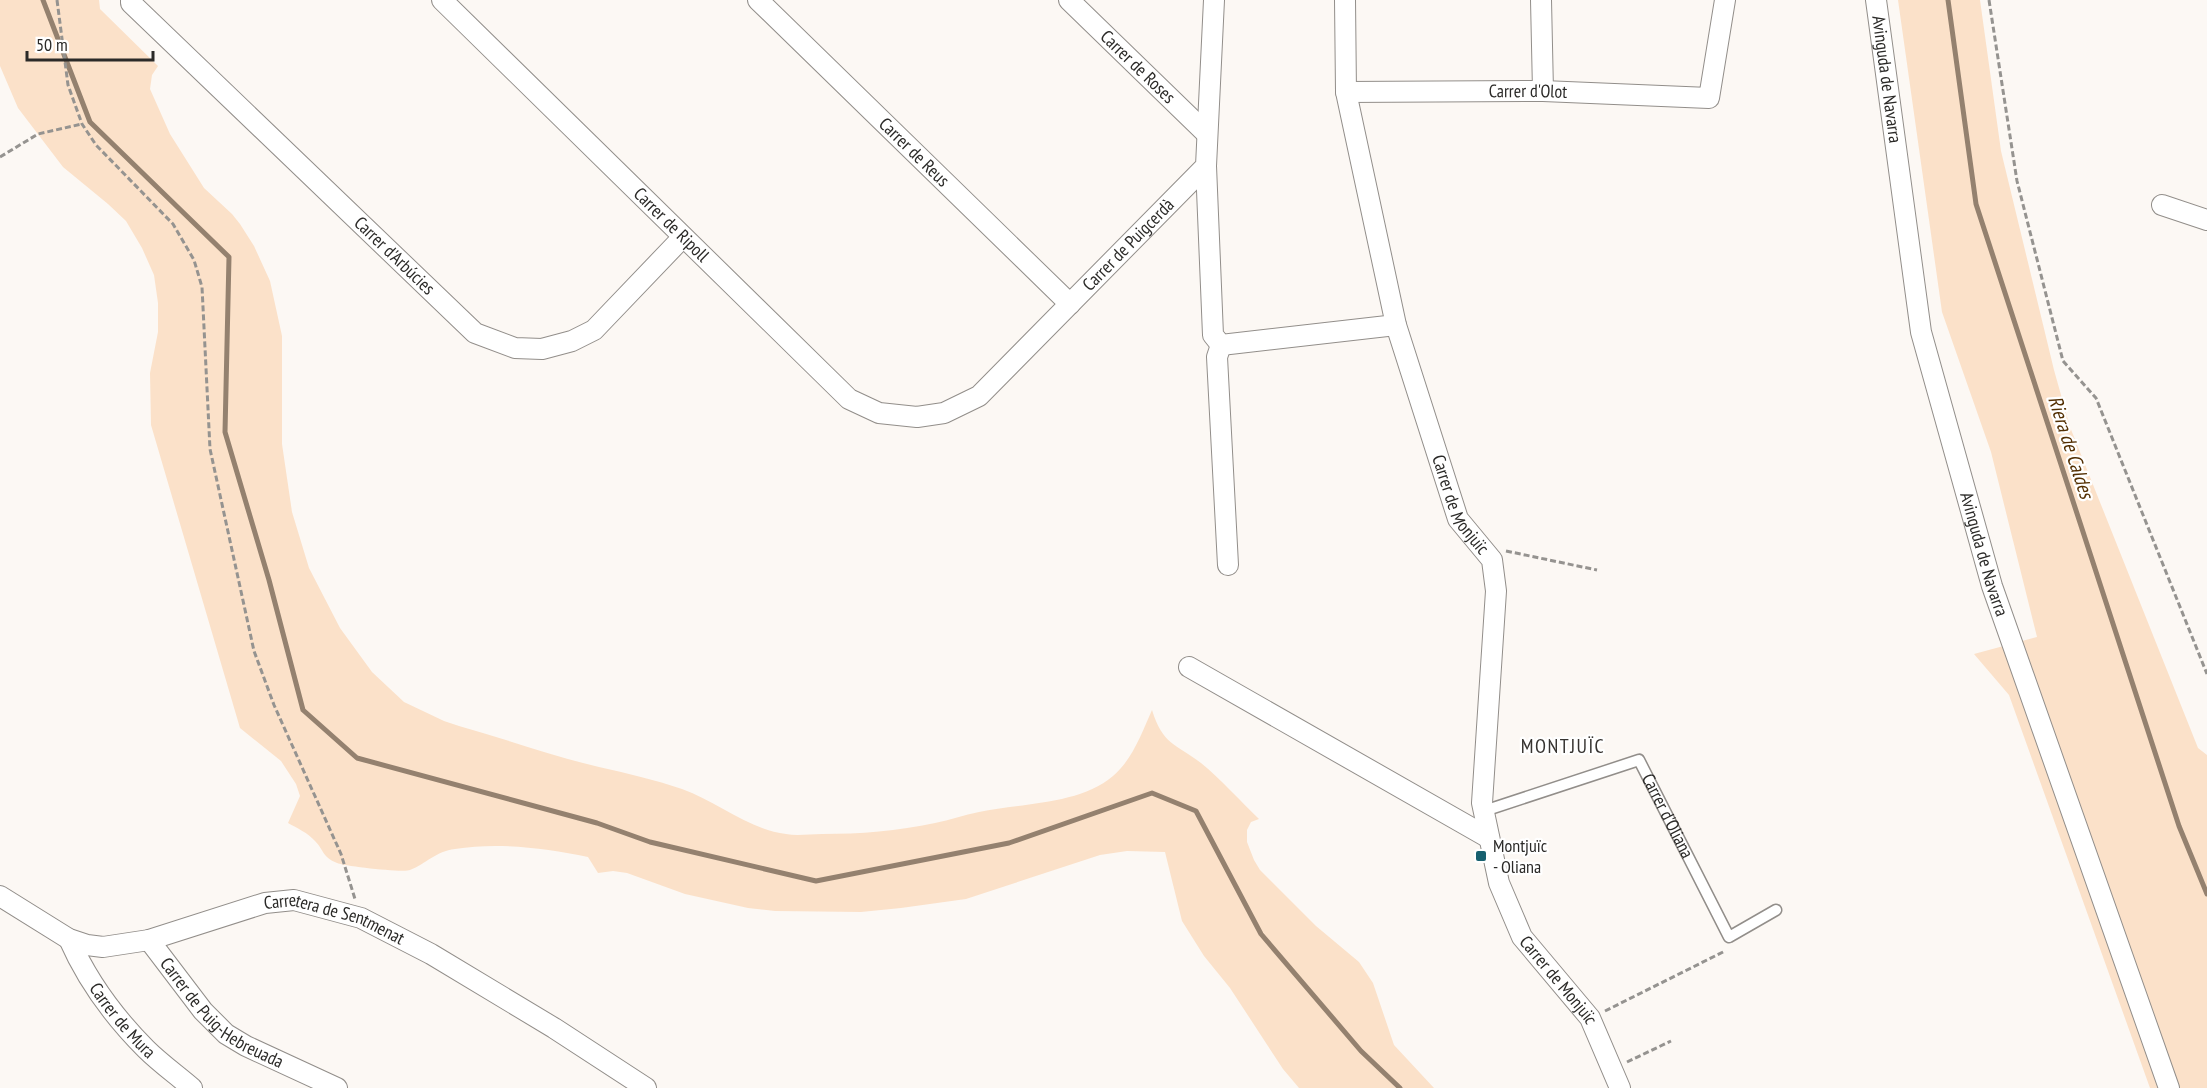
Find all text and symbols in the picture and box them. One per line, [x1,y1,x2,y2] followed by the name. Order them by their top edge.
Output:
[1867,14,1907,144] street label: Avinguda de Navarra
[27,24,153,62] scale bar
[1096,25,1181,108] street label: Carrer de Roses
[36,33,68,56] text: 50 m
[1489,79,1568,103] street label: Carrer d'Olot
[874,112,955,191] street label: Carrer de Reus
[629,182,715,267] street label: Carrer de Ripoll
[1077,193,1179,296] street label: Carrer de Puigcerdà
[349,211,440,299] street label: Carrer d'Arbúcies
[2042,392,2100,504] water label: Riera de Caldes
[1427,452,1495,559] street label: Carrer de Monjuïc
[1955,489,2014,619] street label: Avinguda de Navarra
[1521,733,1605,759] district label: MONTJUÏC
[1637,770,1699,862] street label: Carrer d'Oliana
[1493,834,1548,878] place label: Montjuïc - Oliana
[1474,849,1488,863] marker: Montjuïc - Oliana
[263,888,409,949] street label: Carretera de Sentmenat
[1515,931,1603,1028] street label: Carrer de Monjuïc
[155,953,287,1073] street label: Carrer de Puig-Hebreuada
[85,978,161,1063] street label: Carrer de Mura

